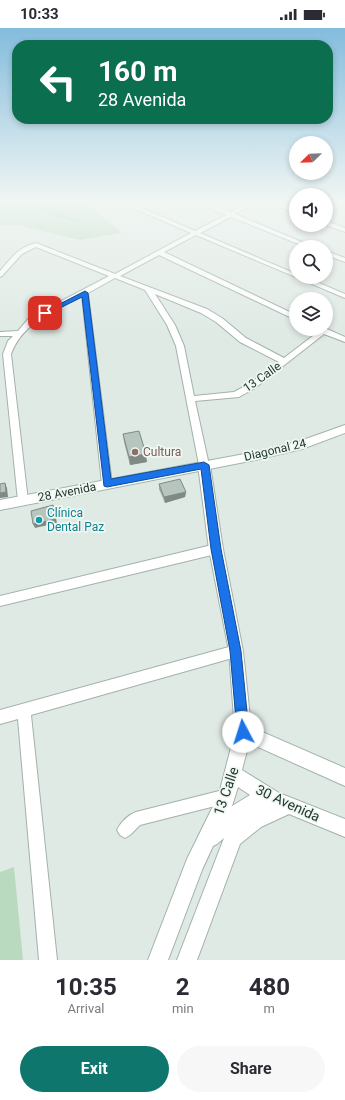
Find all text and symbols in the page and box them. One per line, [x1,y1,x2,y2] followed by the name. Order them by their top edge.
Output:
[20,5,59,23] text: 10:33
[98,55,177,88] text: 160 m
[32,56,84,108] icon: left
[98,89,186,110] text: 28 Avenida
[289,136,333,180] north arrow
[289,136,333,336] map controls
[289,188,333,232] button: sound
[289,240,333,284] button: search
[289,292,333,336] button: layers
[28,296,62,330] pin
[34,302,56,324] icon: arrive
[240,359,284,395] street label: 13 Calle
[243,436,308,464] street label: Diagonal 24
[143,445,181,459] place label: Cultura
[130,447,140,457] marker: Cultura
[37,480,97,504] street label: 28 Avenida
[47,506,104,534] place label: Clínica Dental Paz
[34,515,44,525] marker: Clínica Dental Paz
[222,711,264,753] position arrow
[210,765,242,817] street label: 13 Calle
[253,781,323,825] street label: 30 Avenida
[55,973,117,1001] text: 10:35
[176,973,190,1001] text: 2
[249,973,290,1001] text: 480
[67,1001,104,1016] text: Arrival
[172,1001,194,1016] text: min
[264,1001,275,1016] text: m
[20,1046,169,1092] button: Exit
[177,1046,325,1092] button: Share

